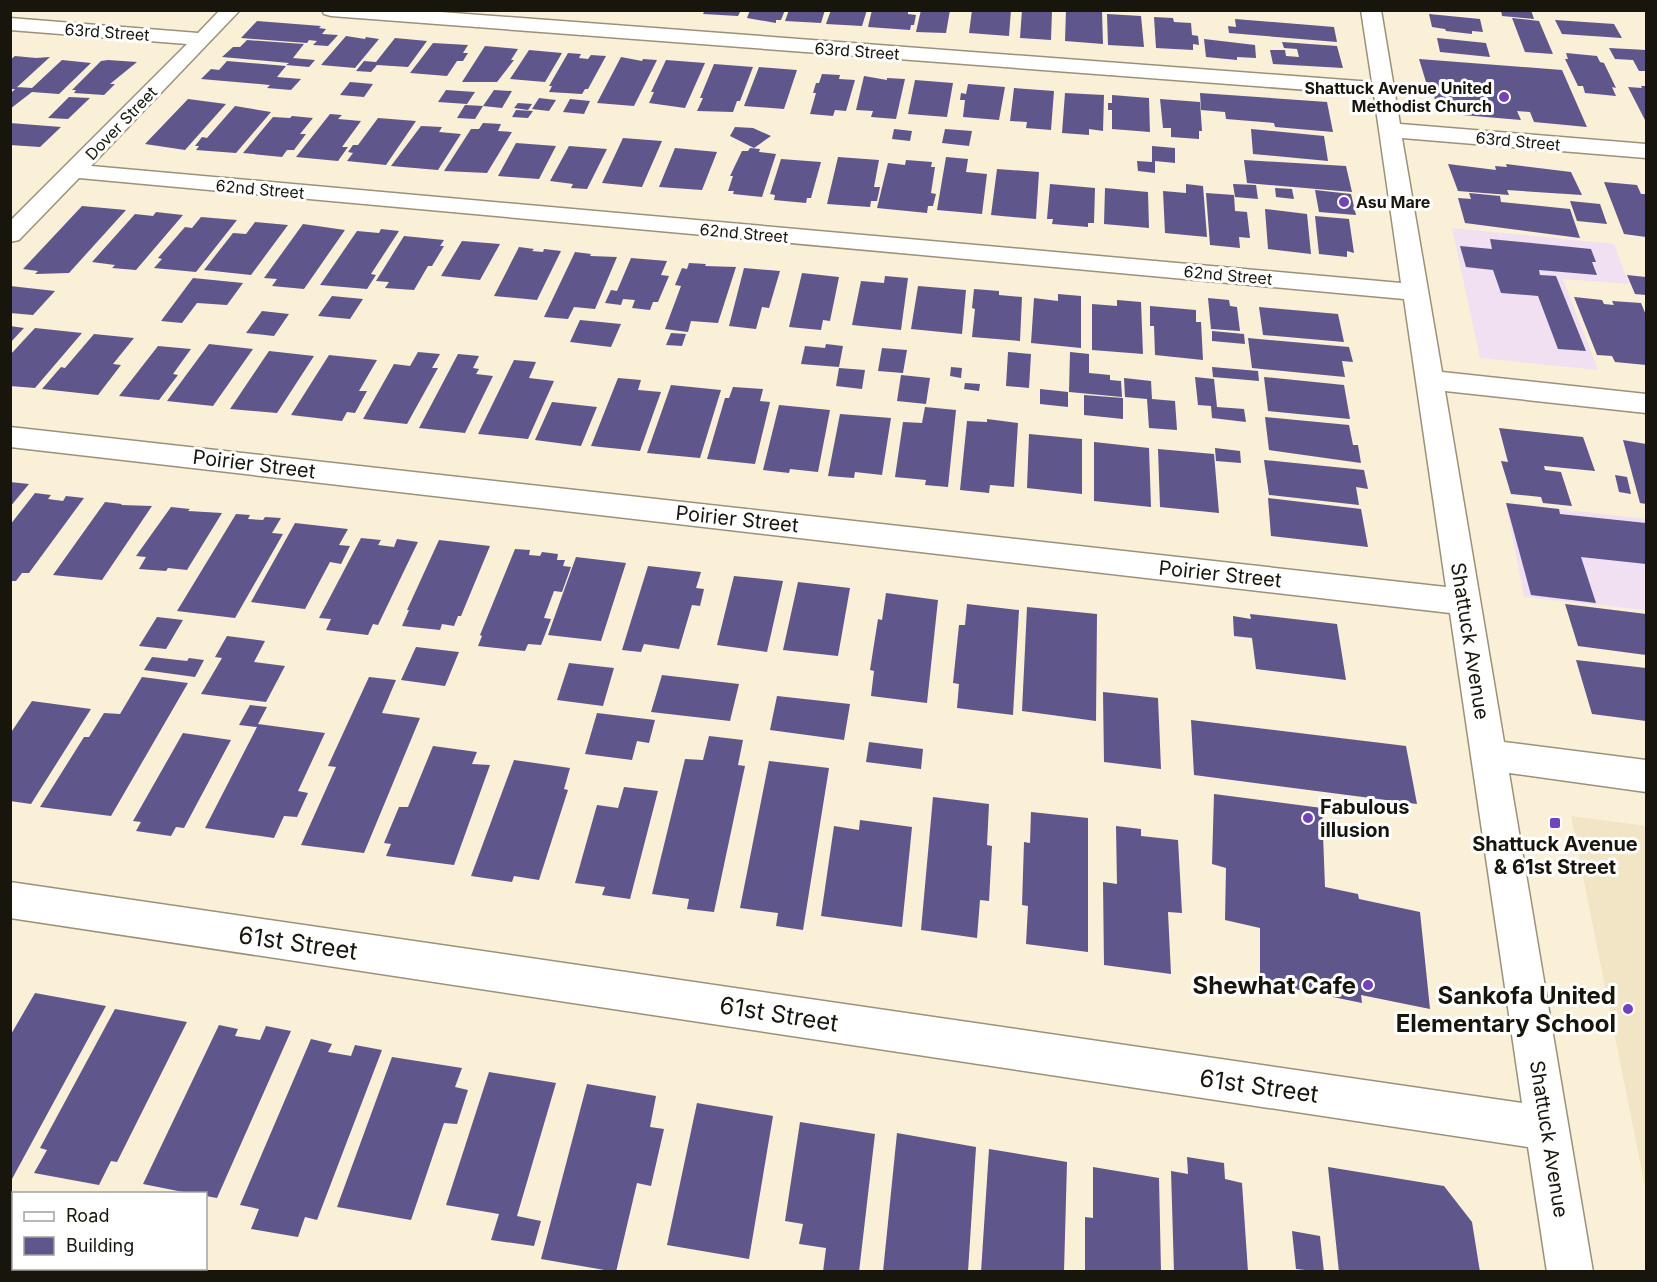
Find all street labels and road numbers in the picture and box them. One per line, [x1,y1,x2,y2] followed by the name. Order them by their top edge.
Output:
[64,19,150,45] street label: 63rd Street
[814,38,900,64] street label: 63rd Street
[81,82,161,164] street label: Dover Street
[1475,127,1561,155] street label: 63rd Street
[215,175,305,203] street label: 62nd Street
[699,219,789,247] street label: 62nd Street
[1183,261,1273,289] street label: 62nd Street
[191,445,317,483] street label: Poirier Street
[674,501,800,537] street label: Poirier Street
[1157,556,1283,592] street label: Poirier Street
[1446,561,1494,721] street label: Shattuck Avenue
[237,920,359,966] street label: 61st Street
[718,990,840,1038] street label: 61st Street
[1525,1059,1573,1219] street label: Shattuck Avenue
[1198,1063,1320,1109] street label: 61st Street

